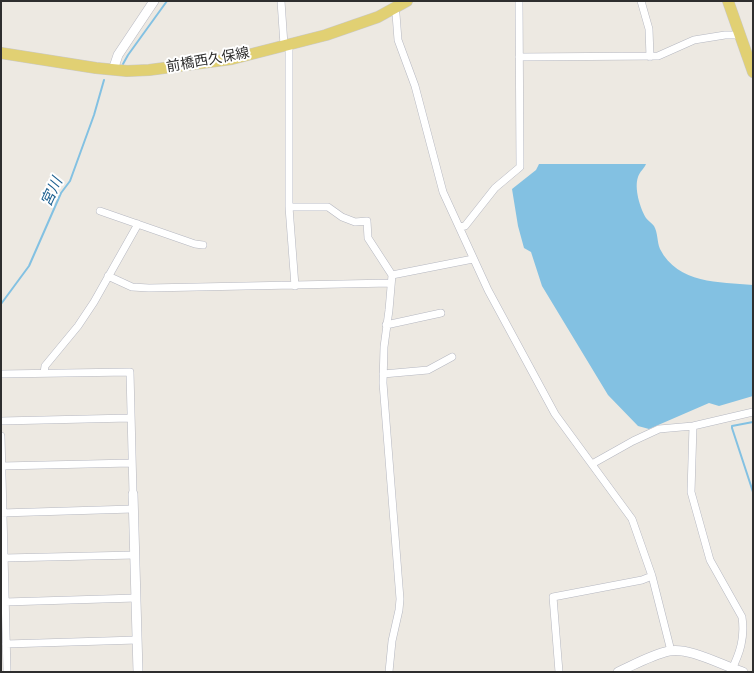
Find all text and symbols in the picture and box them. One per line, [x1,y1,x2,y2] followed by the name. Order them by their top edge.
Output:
[165,44,251,76] street label: 前橋西久保線
[38,175,66,209] water label: 宮川

